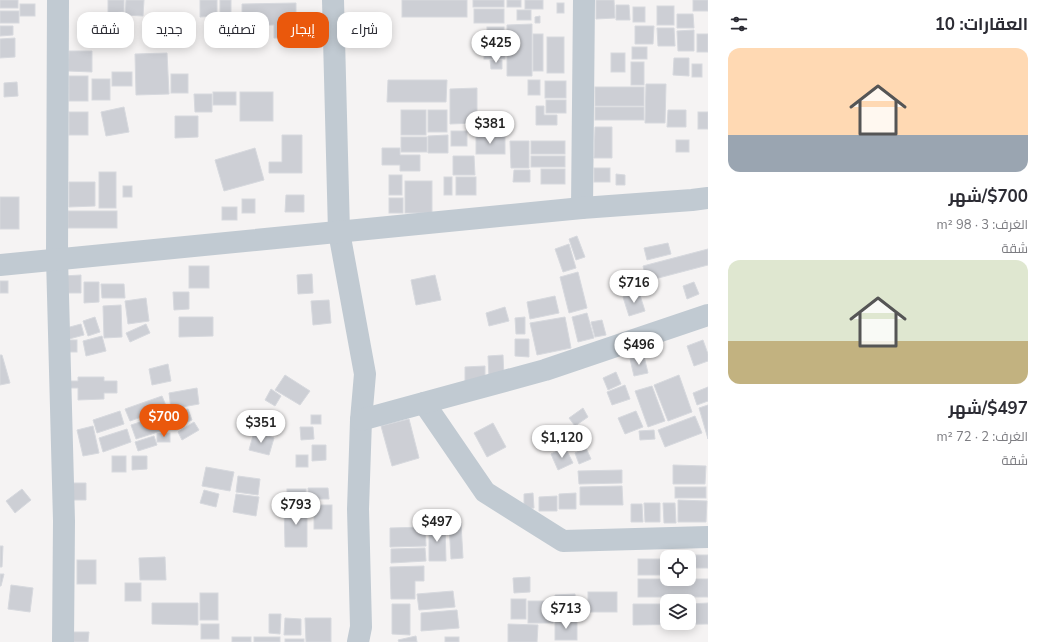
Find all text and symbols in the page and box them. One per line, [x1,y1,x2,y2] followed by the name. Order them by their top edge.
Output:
[77,12,134,48] chip: شقة
[142,12,196,48] chip: جديد
[204,12,269,48] chip: تصفية
[277,12,329,48] chip: إيجار
[337,12,392,48] chip: شراء
[728,13,750,35] icon: filters
[935,13,1028,36] text: العقارات: 10
[472,30,520,64] pin: $425
[480,34,512,52] text: $425
[842,74,914,146] icon: home
[466,111,514,145] pin: $381
[474,115,506,133] text: $381
[949,185,1028,208] text: $700/شهر
[937,216,1028,234] text: الغرف: 3 · 98 m²
[1001,240,1028,258] text: شقة
[610,270,658,304] pin: $716
[618,274,650,292] text: $716
[842,286,914,358] icon: home
[615,332,663,366] pin: $496
[623,336,655,354] text: $496
[949,397,1028,420] text: $497/شهر
[140,404,188,438] pin: $700
[148,408,180,426] text: $700
[237,410,285,444] pin: $351
[245,414,277,432] text: $351
[529,425,595,459] pin: $1,120
[937,428,1028,446] text: الغرف: 2 · 72 m²
[541,429,583,447] text: $1,120
[1001,452,1028,470] text: شقة
[272,492,320,526] pin: $793
[280,496,312,514] text: $793
[413,509,461,543] pin: $497
[421,513,453,531] text: $497
[660,550,696,630] map controls
[660,550,696,586] button: locate
[660,594,696,630] button: layers
[542,596,590,630] pin: $713
[550,600,582,618] text: $713

